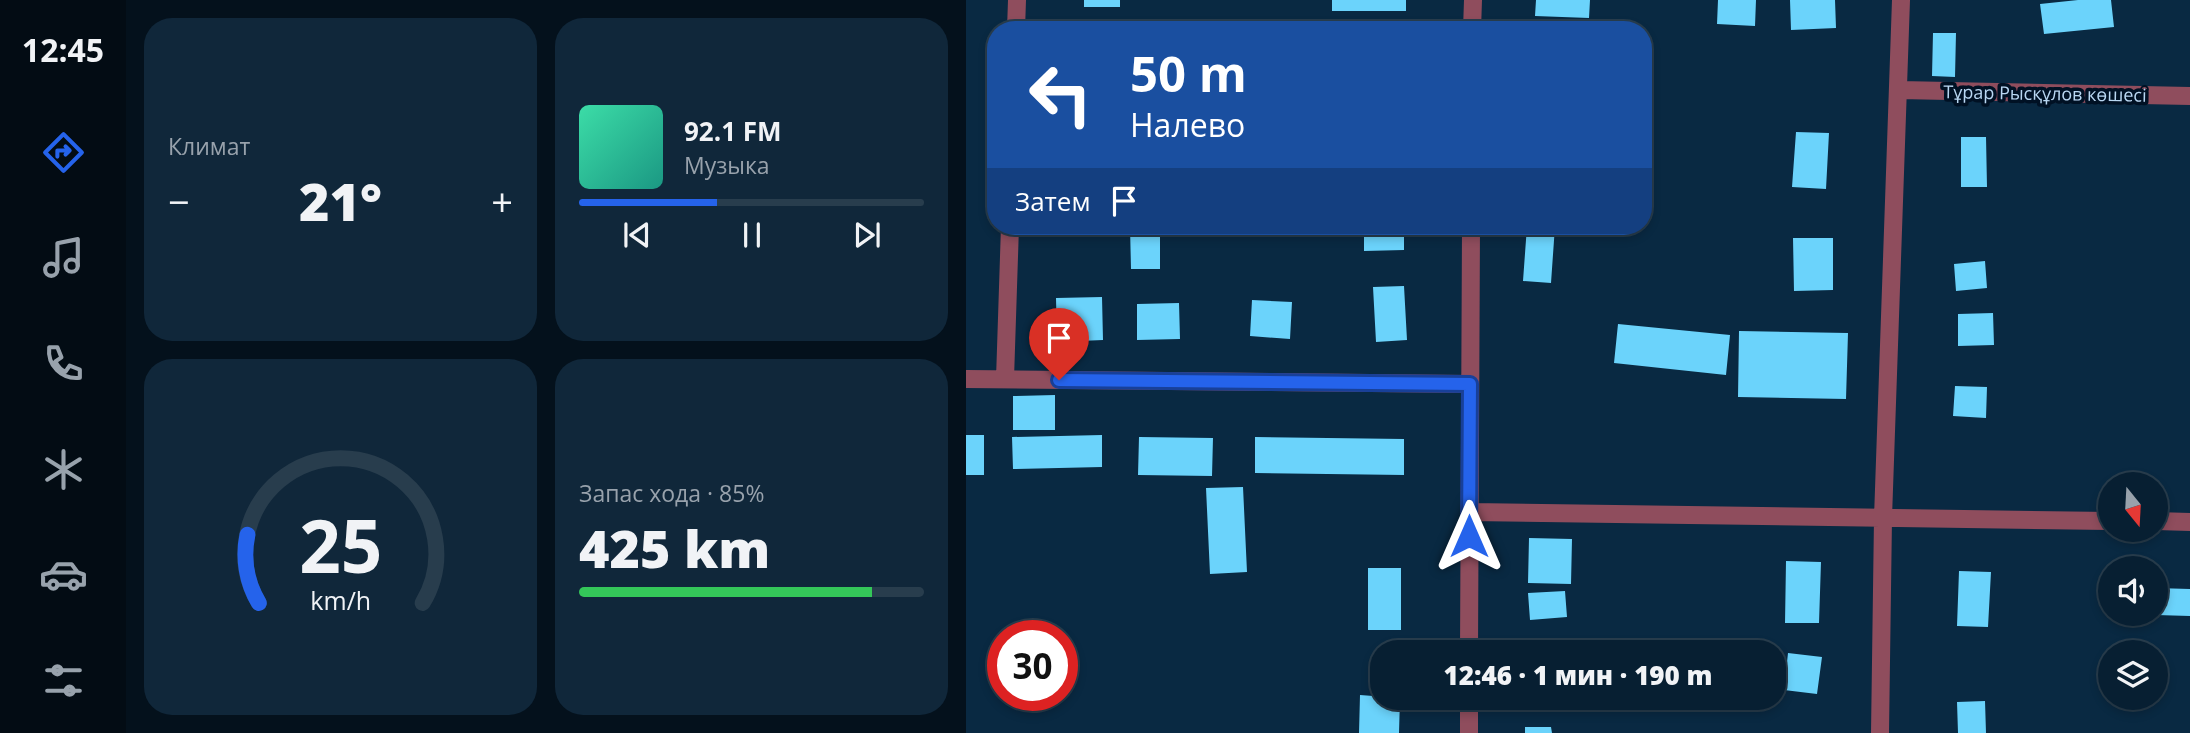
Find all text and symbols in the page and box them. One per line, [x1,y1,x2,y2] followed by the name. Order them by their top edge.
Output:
[22,28,104,71] text: 12:45
[1130,40,1247,106] text: 50 m
[1015,49,1106,140] icon: left
[1943,79,2147,107] street label: Тұрар Рысқұлов көшесі
[1130,103,1245,146] text: Налево
[684,113,782,149] text: 92.1 FM
[39,128,88,177] icon: directions
[168,130,250,162] text: Климат
[684,149,770,181] text: Музыка
[299,165,382,236] text: 21°
[168,175,190,227] text: −
[491,175,513,227] text: +
[1105,182,1143,220] icon: arrive
[1015,183,1091,219] text: Затем
[618,216,656,254] icon: previous
[733,216,771,254] icon: pause
[848,216,886,254] icon: next
[39,233,88,282] icon: music
[1029,308,1089,380] pin
[1040,319,1078,357] icon: arrive
[39,339,88,388] icon: phone
[39,445,88,494] icon: climate
[2098,472,2168,542] north arrow
[2098,472,2168,710] map controls
[579,477,764,509] text: Запас хода · 85%
[299,495,382,594] text: 25
[1432,499,1506,573] position arrow
[579,512,770,583] text: 425 km
[39,550,88,599] icon: car
[2098,556,2168,626] button: sound
[310,583,371,617] text: km/h
[987,620,1078,711] speed limit sign: 30
[2098,640,2168,710] button: layers
[39,656,88,705] icon: filters
[1443,657,1713,693] text: 12:46 · 1 мин · 190 m

